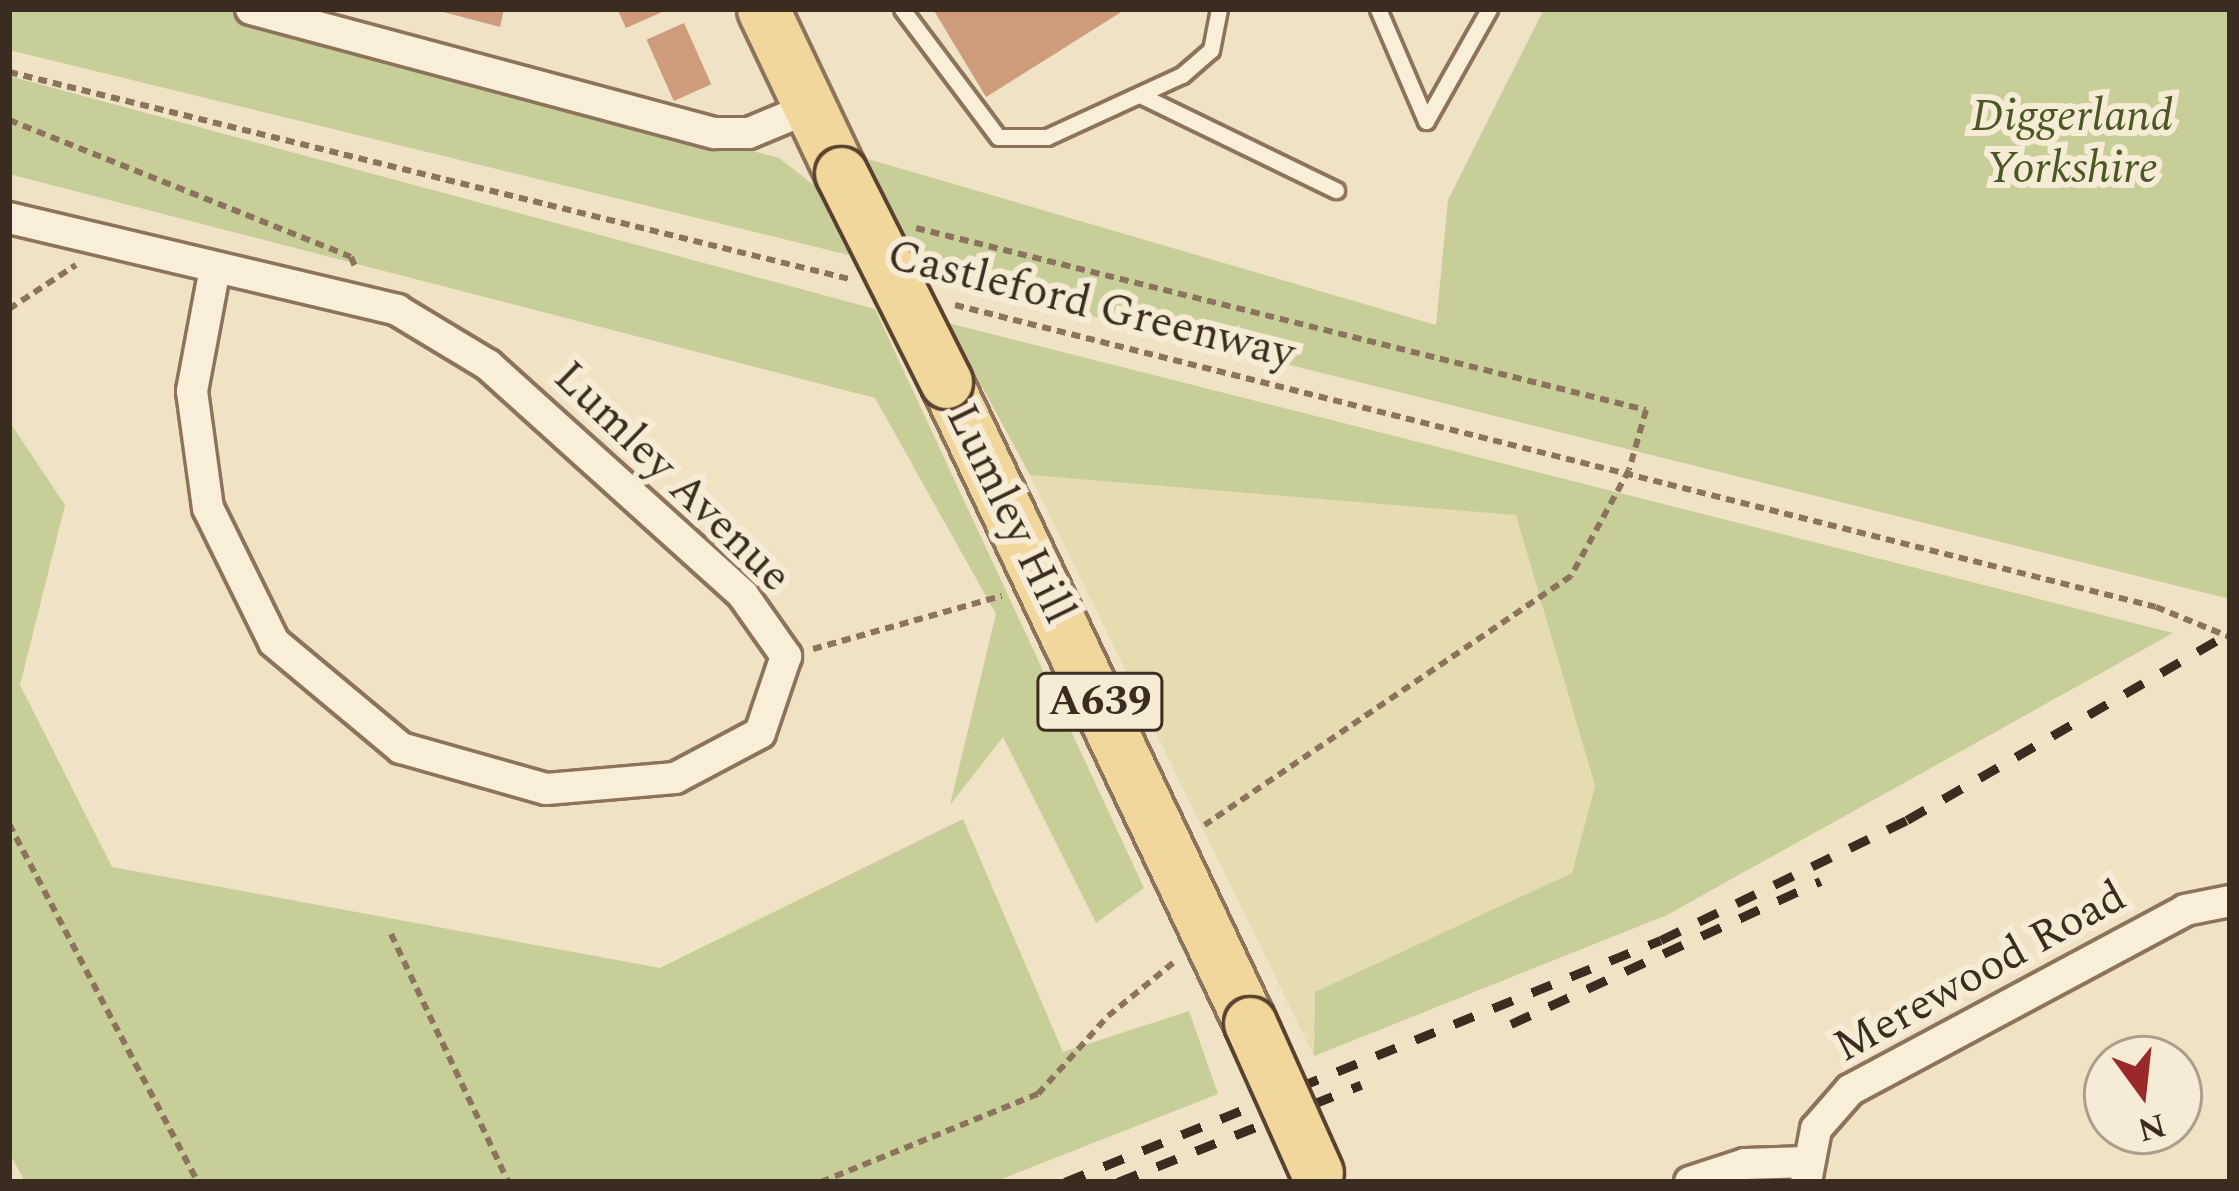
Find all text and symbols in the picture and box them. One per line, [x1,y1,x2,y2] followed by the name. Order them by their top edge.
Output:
[1971,90,2173,196] park label: Diggerland Yorkshire
[882,228,1300,382] street label: Castleford Greenway
[542,350,802,604] street label: Lumley Avenue
[934,396,1086,632] street label: Lumley Hill
[1034,666,1166,738] road number: A639
[1825,870,2135,1074] street label: Merewood Road
[2083,1035,2203,1155] north arrow
[2132,1099,2171,1155] text: N

